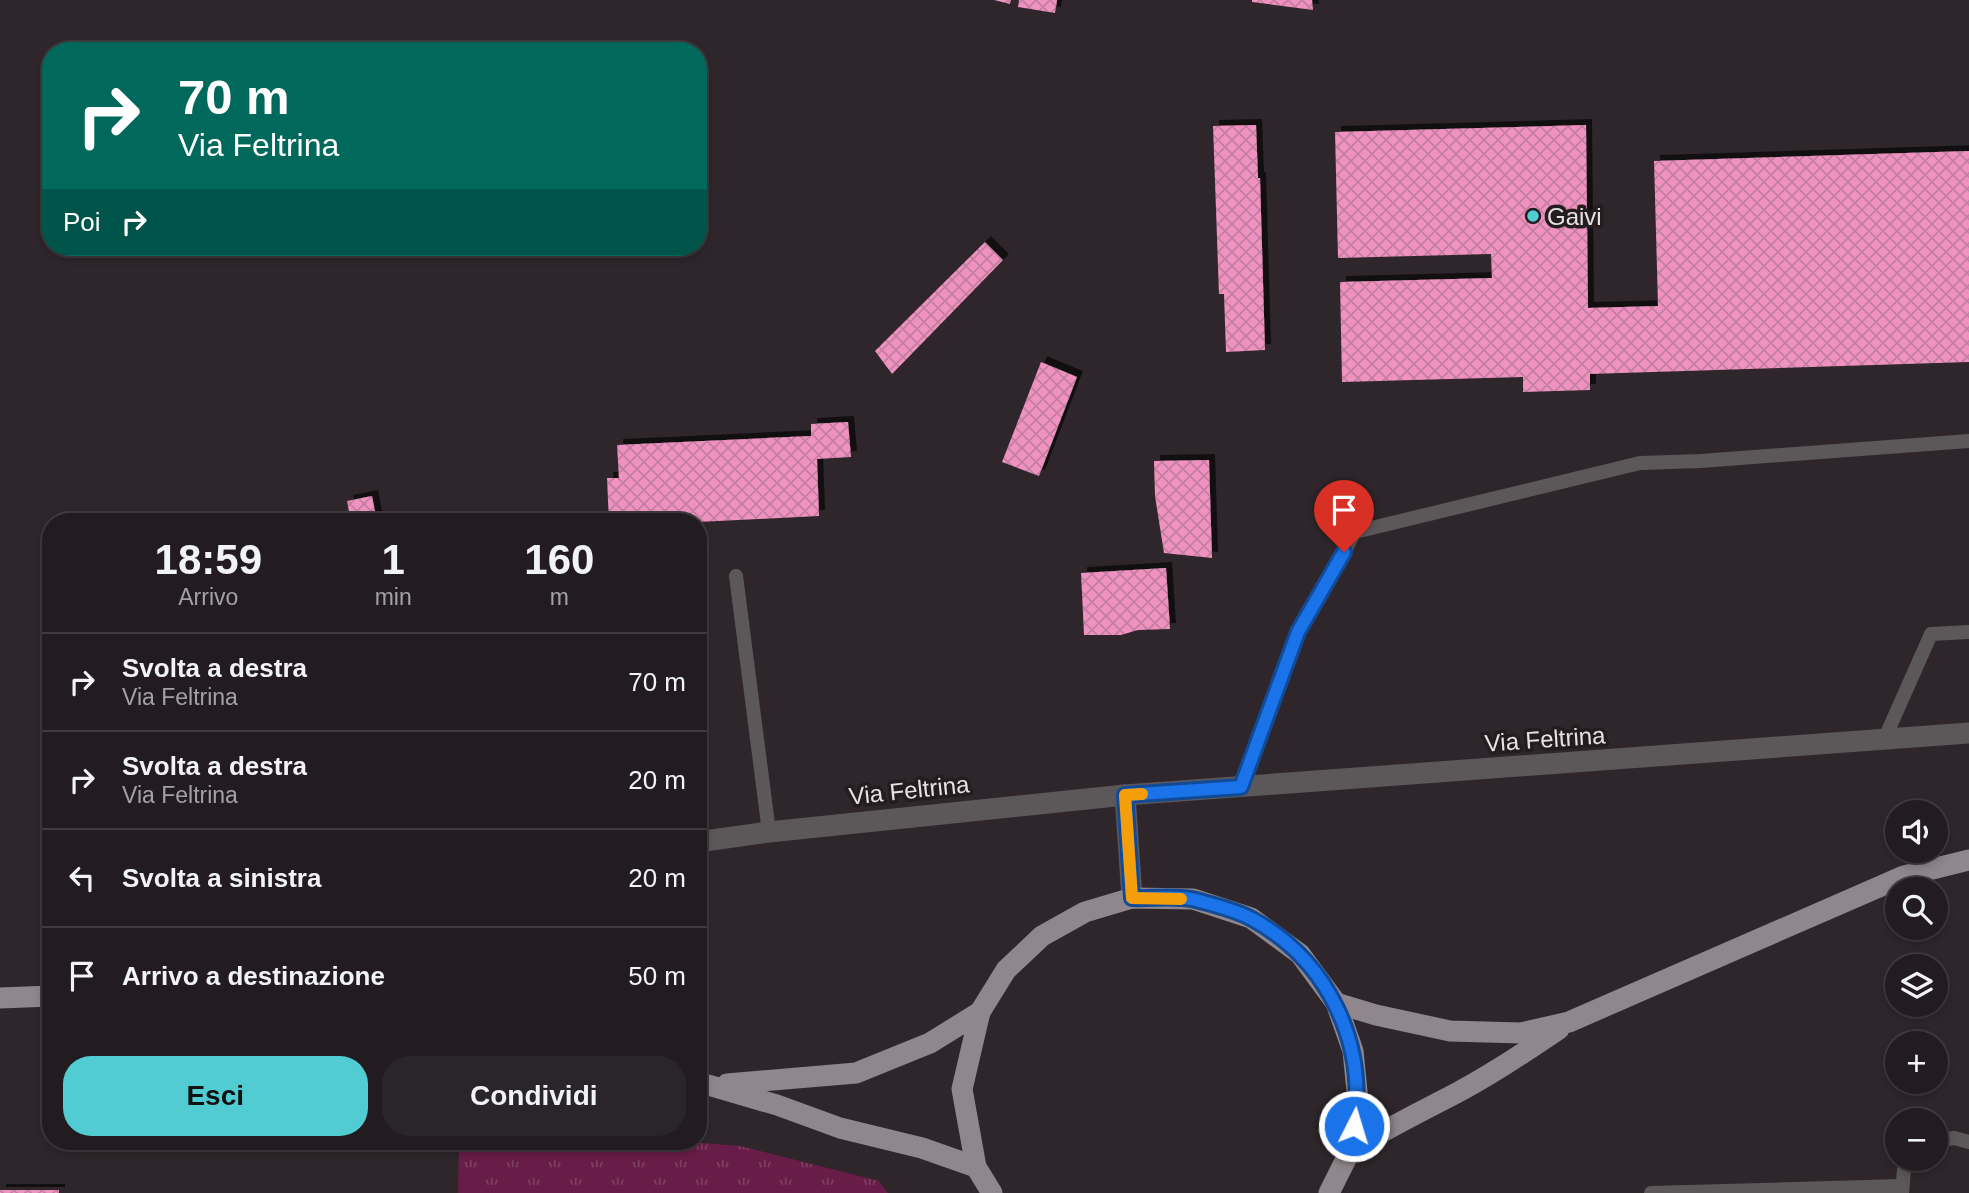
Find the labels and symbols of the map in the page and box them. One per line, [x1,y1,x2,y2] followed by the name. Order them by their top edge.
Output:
[1547,203,1602,230] place label: Gaivi
[1525,208,1541,224] marker: Gaivi
[1314,480,1374,552] pin
[1484,721,1607,757] street label: Via Feltrina
[847,770,971,810] street label: Via Feltrina
[1317,1089,1391,1163] position arrow

